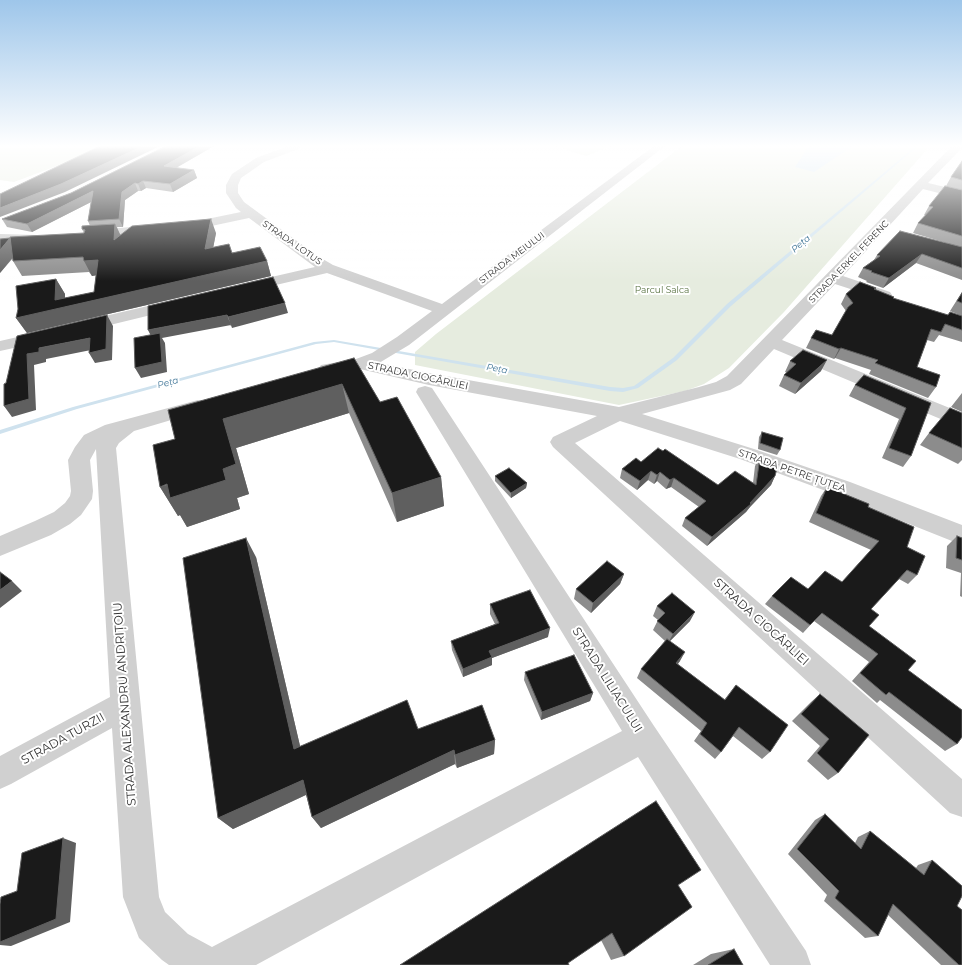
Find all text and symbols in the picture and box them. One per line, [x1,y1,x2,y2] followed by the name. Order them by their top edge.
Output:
[260,218,324,268] street label: STRADA LOTUS
[807,219,891,305] street label: STRADA ERKEL FERENC
[477,230,547,286] street label: STRADA MEIULUI
[789,233,813,255] water label: Peța
[635,285,689,295] park label: Parcul Salca
[367,359,469,393] street label: STRADA CIOCÂRLIEI
[486,362,508,376] water label: Peța
[156,375,180,391] water label: Peța
[737,447,847,495] street label: STRADA PETRE ȚUȚEA
[710,575,812,669] street label: STRADA CIOCÂRLIEI
[111,602,139,806] street label: STRADA ALEXANDRU ANDRIȚOIU
[569,625,645,735] street label: STRADA LILIACULUI
[19,710,107,768] street label: STRADA TURZII

